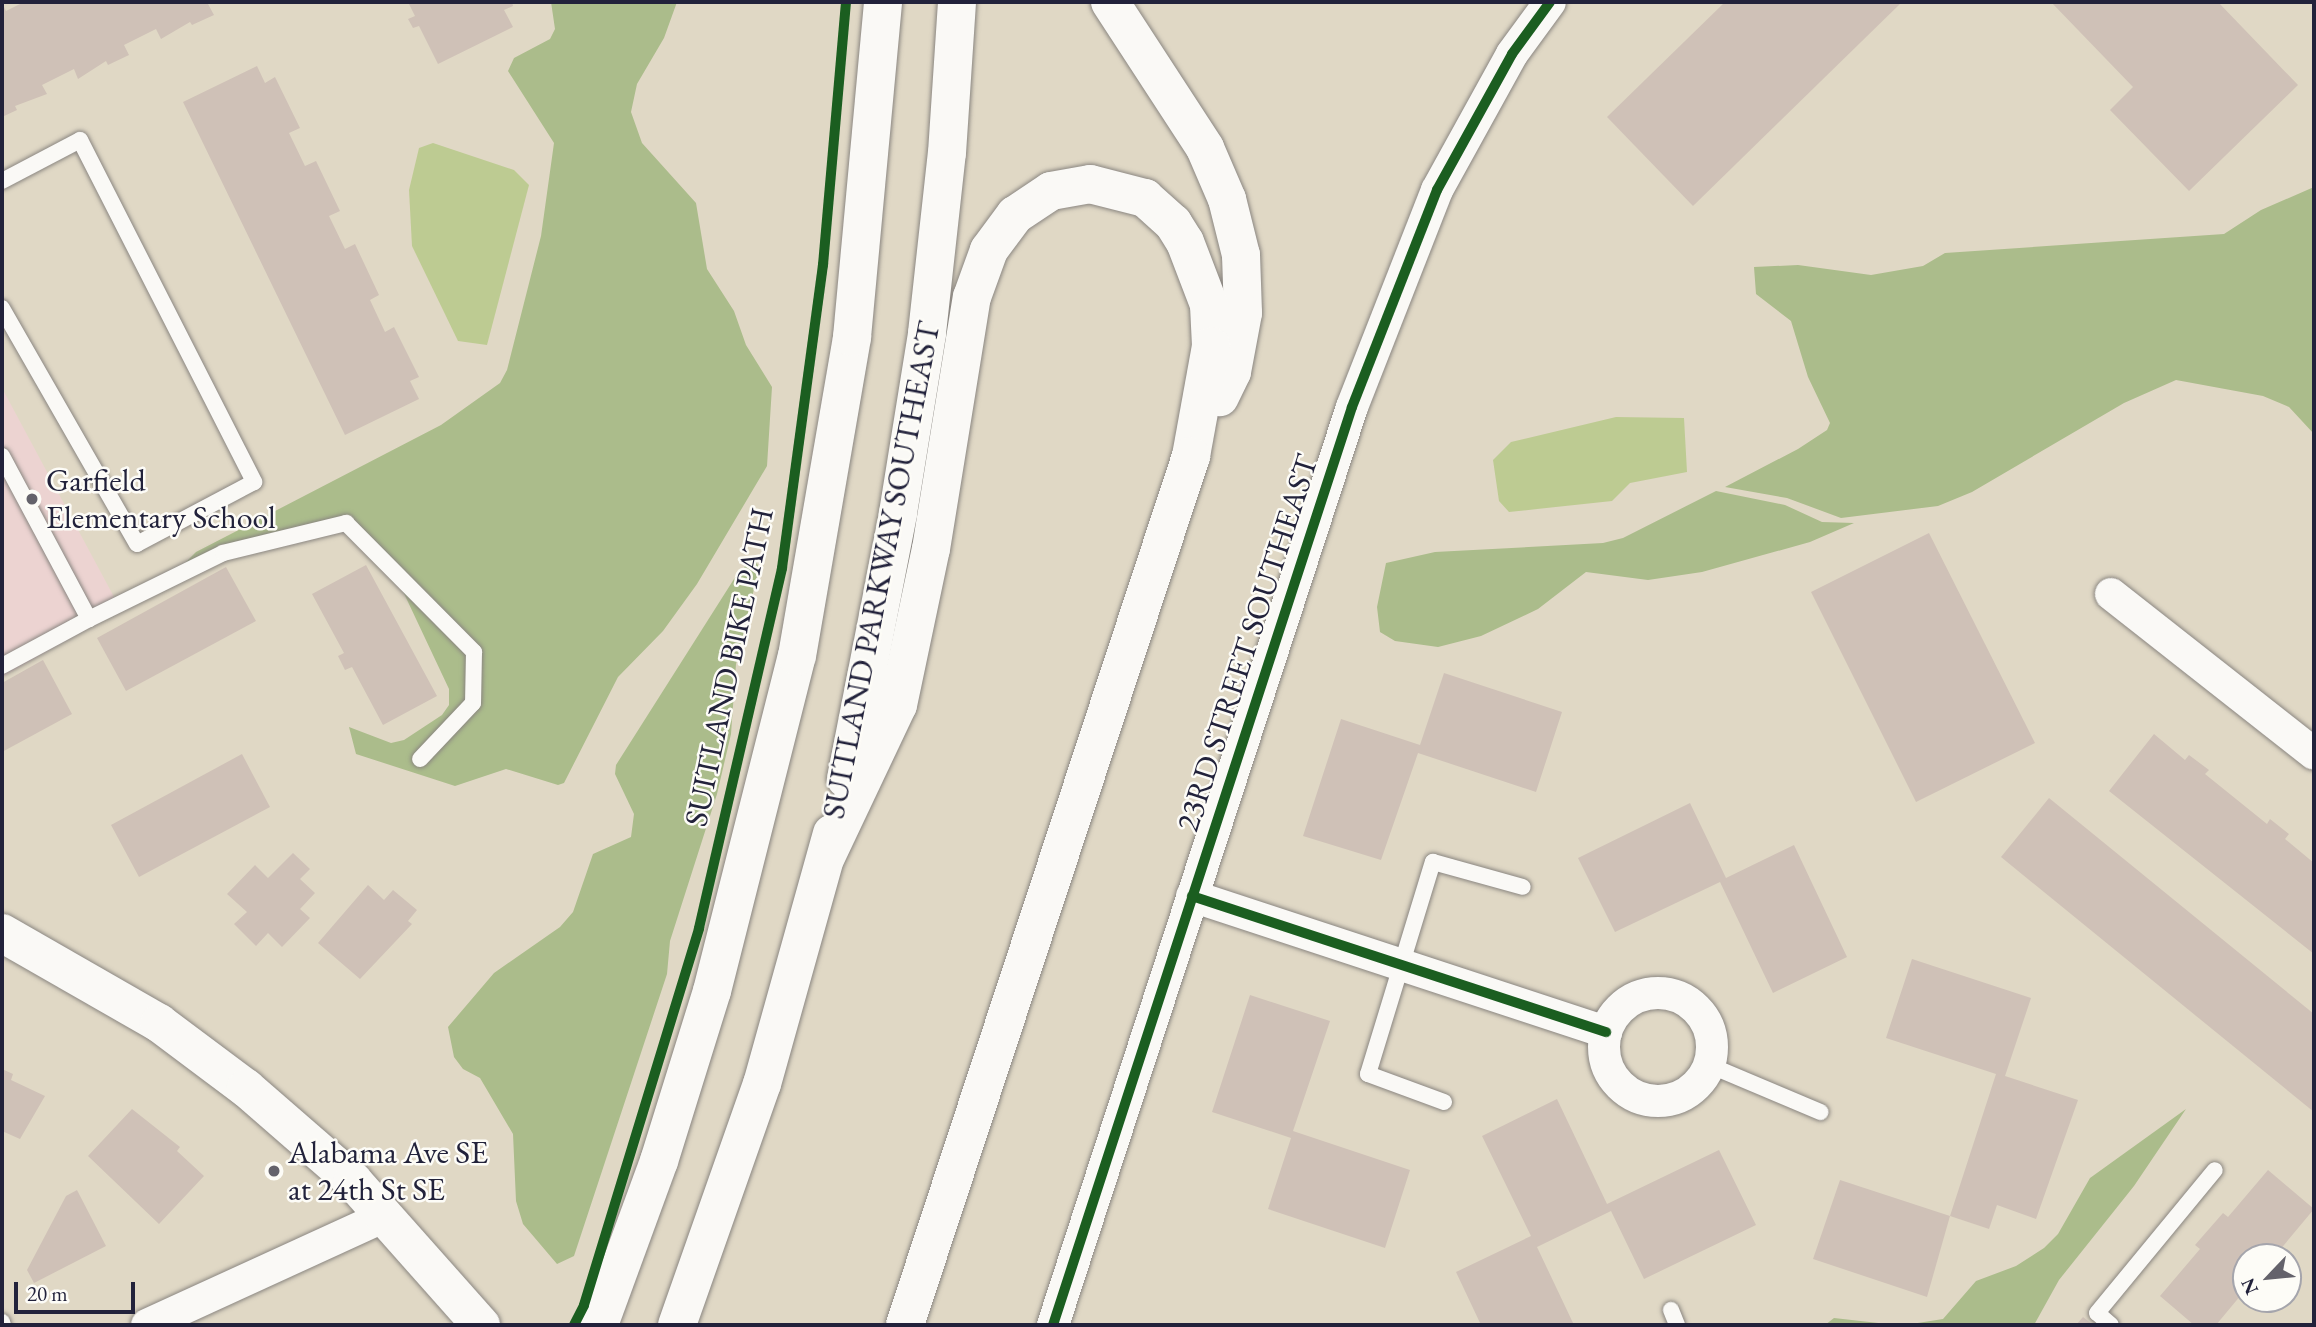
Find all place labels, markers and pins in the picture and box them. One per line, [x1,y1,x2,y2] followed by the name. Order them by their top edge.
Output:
[46,462,276,537] place label: Garfield Elementary School
[24,491,40,507] marker: Garfield Elementary School
[288,1134,488,1209] place label: Alabama Ave SE at 24th St SE
[266,1163,282,1179] marker: Alabama Ave SE at 24th St SE

